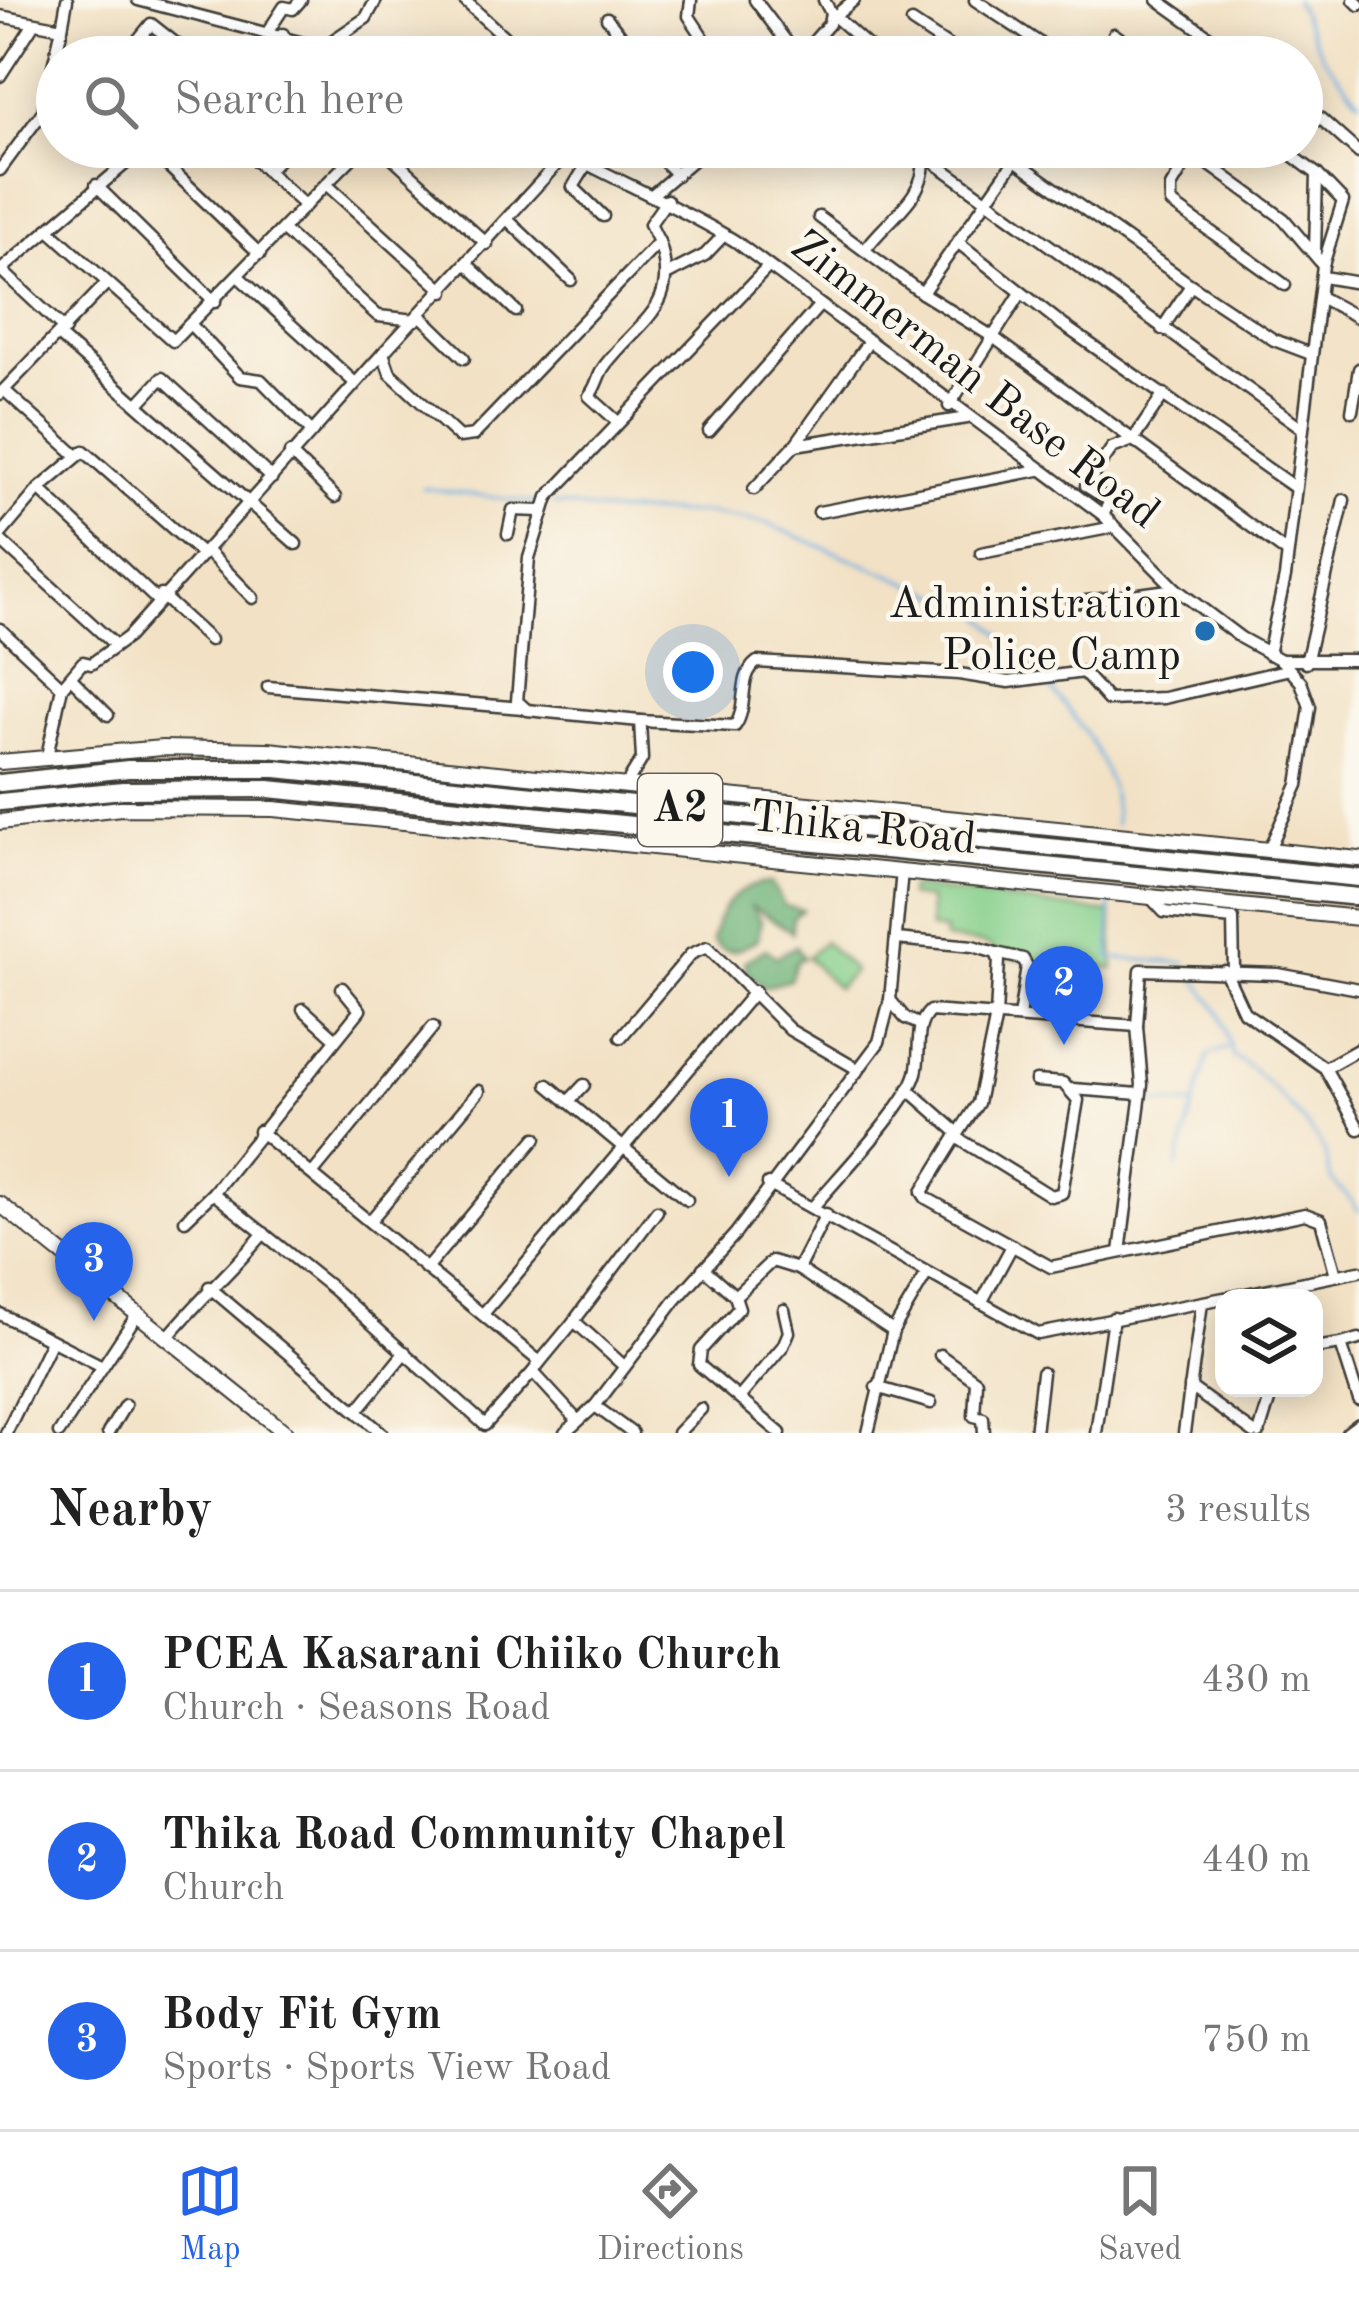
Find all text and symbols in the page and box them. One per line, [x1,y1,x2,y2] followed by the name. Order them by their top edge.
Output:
[36,36,1323,168] search box
[78,69,144,135] icon: search
[174,79,404,124] text: Search here
[782,224,1166,538] street label: Zimmerman Base Road
[888,583,1181,680] place label: Administration Police Camp
[1192,618,1218,644] marker: Administration Police Camp
[663,642,723,702] your location
[638,774,722,846] road number: A2
[748,796,978,864] street label: Thika Road
[1025,946,1103,1045] pin: 2
[690,1078,768,1177] pin: 1
[55,1222,133,1321] pin: 3
[1215,1289,1323,1397] map controls
[1215,1289,1323,1397] button: layers
[48,1486,213,1537] text: Nearby
[1165,1491,1311,1530] text: 3 results
[162,1634,781,1679] text: PCEA Kasarani Chiiko Church
[76,1661,98,1700] text: 1
[1201,1661,1311,1700] text: 430 m
[162,1689,551,1728] text: Church · Seasons Road
[162,1814,786,1859] text: Thika Road Community Chapel
[76,1841,98,1880] text: 2
[1201,1841,1311,1880] text: 440 m
[162,1869,284,1908] text: Church
[162,1994,441,2039] text: Body Fit Gym
[76,2021,98,2060] text: 3
[1201,2021,1311,2060] text: 750 m
[162,2049,611,2088] text: Sports · Sports View Road
[177,2158,243,2271] tab: Map
[597,2158,744,2271] tab: Directions
[1098,2158,1182,2271] tab: Saved

